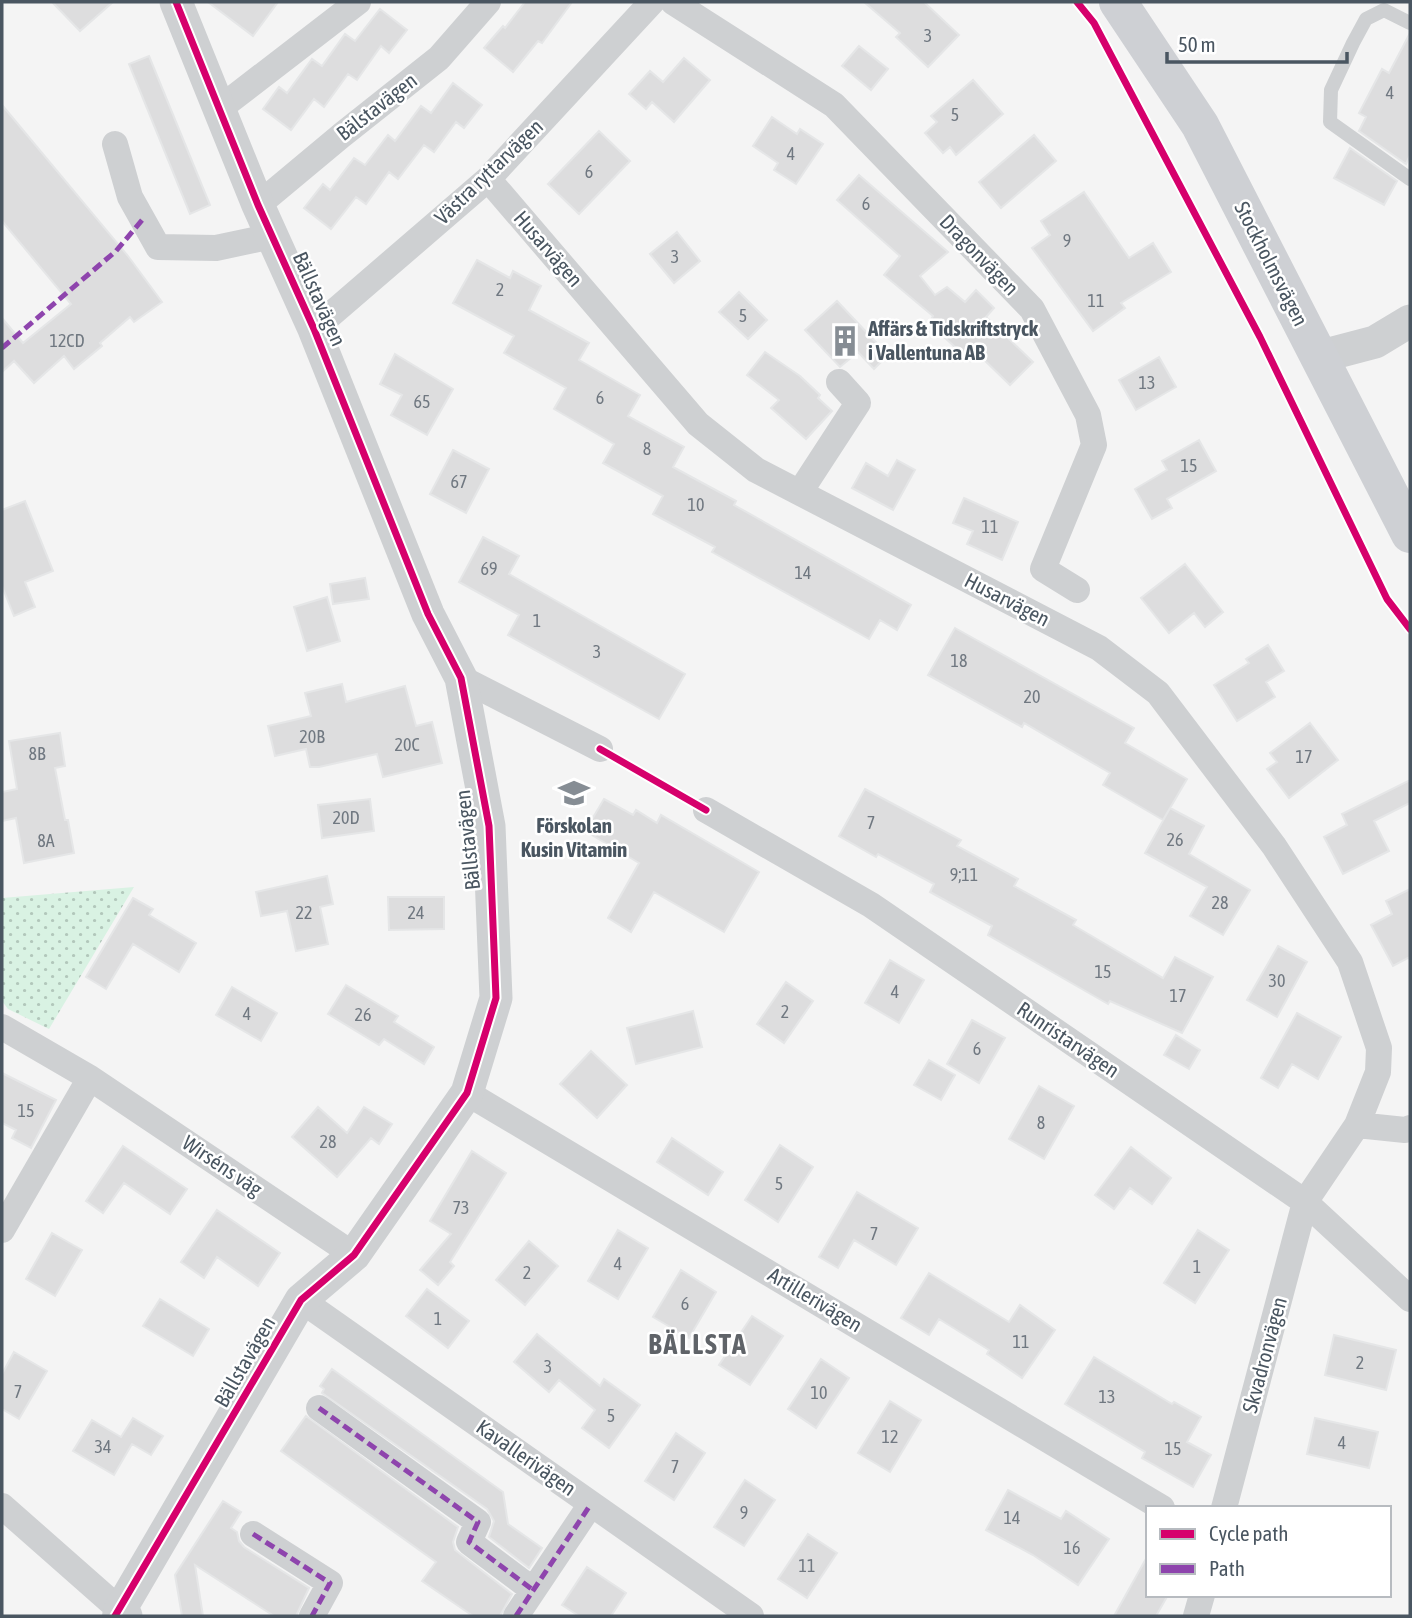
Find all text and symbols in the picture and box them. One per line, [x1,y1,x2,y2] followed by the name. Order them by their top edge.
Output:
[1167,21,1347,65] scale bar
[924,25,932,46] house number: 3
[1178,32,1216,56] text: 50 m
[332,67,421,145] street label: Bälstavägen
[1386,82,1394,103] house number: 4
[951,104,959,125] house number: 5
[429,114,547,229] street label: Västra ryttarvägen
[787,143,795,164] house number: 4
[585,161,593,182] house number: 6
[862,193,870,214] house number: 6
[1230,197,1314,330] street label: Stockholmsvägen
[509,206,588,291] street label: Husarvägen
[935,209,1024,300] street label: Dragonvägen
[1063,230,1071,251] house number: 9
[671,246,679,267] house number: 3
[288,248,351,349] street label: Bällstavägen
[496,279,504,300] house number: 2
[1088,290,1104,311] house number: 11
[739,305,747,326] house number: 5
[867,316,1039,364] place label: Affärs & Tidskriftstryck i Vallentuna AB
[828,324,862,358] building icon: Affärs & Tidskriftstryck i Vallentuna AB
[49,330,85,351] house number: 12CD
[1139,372,1155,393] house number: 13
[596,387,604,408] house number: 6
[414,391,430,412] house number: 65
[643,438,651,459] house number: 8
[1181,455,1197,476] house number: 15
[451,471,467,492] house number: 67
[688,494,704,515] house number: 10
[982,516,998,537] house number: 11
[481,558,497,579] house number: 69
[795,562,811,583] house number: 14
[961,567,1054,631] street label: Husarvägen
[533,610,541,631] house number: 1
[593,641,601,662] house number: 3
[951,650,967,671] house number: 18
[1024,686,1040,707] house number: 20
[299,726,325,747] house number: 20B
[394,734,420,755] house number: 20C
[29,743,46,764] house number: 8B
[1296,746,1312,767] house number: 17
[557,776,591,810] school or university icon: Förskolan Kusin Vitamin
[450,789,484,891] street label: Bällstavägen
[333,807,360,828] house number: 20D
[867,812,875,833] house number: 7
[521,813,627,861] place label: Förskolan Kusin Vitamin
[1167,829,1183,850] house number: 26
[37,830,55,851] house number: 8A
[950,864,978,885] house number: 9;11
[1212,892,1228,913] house number: 28
[296,902,312,923] house number: 22
[408,902,424,923] house number: 24
[1095,961,1111,982] house number: 15
[1269,970,1285,991] house number: 30
[891,981,899,1002] house number: 4
[1170,985,1186,1006] house number: 17
[1013,996,1124,1082] street label: Runristarvägen
[781,1001,789,1022] house number: 2
[243,1003,251,1024] house number: 4
[355,1004,371,1025] house number: 26
[973,1038,981,1059] house number: 6
[18,1100,34,1121] house number: 15
[1037,1112,1045,1133] house number: 8
[178,1130,267,1201] street label: Wirséns väg
[320,1131,336,1152] house number: 28
[775,1173,783,1194] house number: 5
[453,1197,469,1218] house number: 73
[870,1223,878,1244] house number: 7
[614,1253,622,1274] house number: 4
[1193,1256,1201,1277] house number: 1
[523,1262,531,1283] house number: 2
[764,1262,867,1337] street label: Artillerivägen
[681,1293,689,1314] house number: 6
[1237,1294,1291,1415] street label: Skvadronvägen
[434,1308,442,1329] house number: 1
[209,1312,280,1411] street label: Bällstavägen
[648,1328,748,1360] district label: BÄLLSTA
[1013,1331,1029,1352] house number: 11
[1356,1352,1364,1373] house number: 2
[544,1356,552,1377] house number: 3
[14,1381,22,1402] house number: 7
[811,1382,827,1403] house number: 10
[1099,1386,1115,1407] house number: 13
[607,1405,615,1426] house number: 5
[472,1414,581,1500] street label: Kavallerivägen
[882,1426,898,1447] house number: 12
[1338,1432,1346,1453] house number: 4
[95,1436,111,1457] house number: 34
[1165,1438,1181,1459] house number: 15
[671,1456,679,1477] house number: 7
[740,1502,748,1523] house number: 9
[1146,1506,1391,1597] legend
[1004,1507,1020,1528] house number: 14
[1209,1521,1288,1545] text: Cycle path
[1064,1537,1080,1558] house number: 16
[799,1555,815,1576] house number: 11
[1209,1556,1245,1580] text: Path

